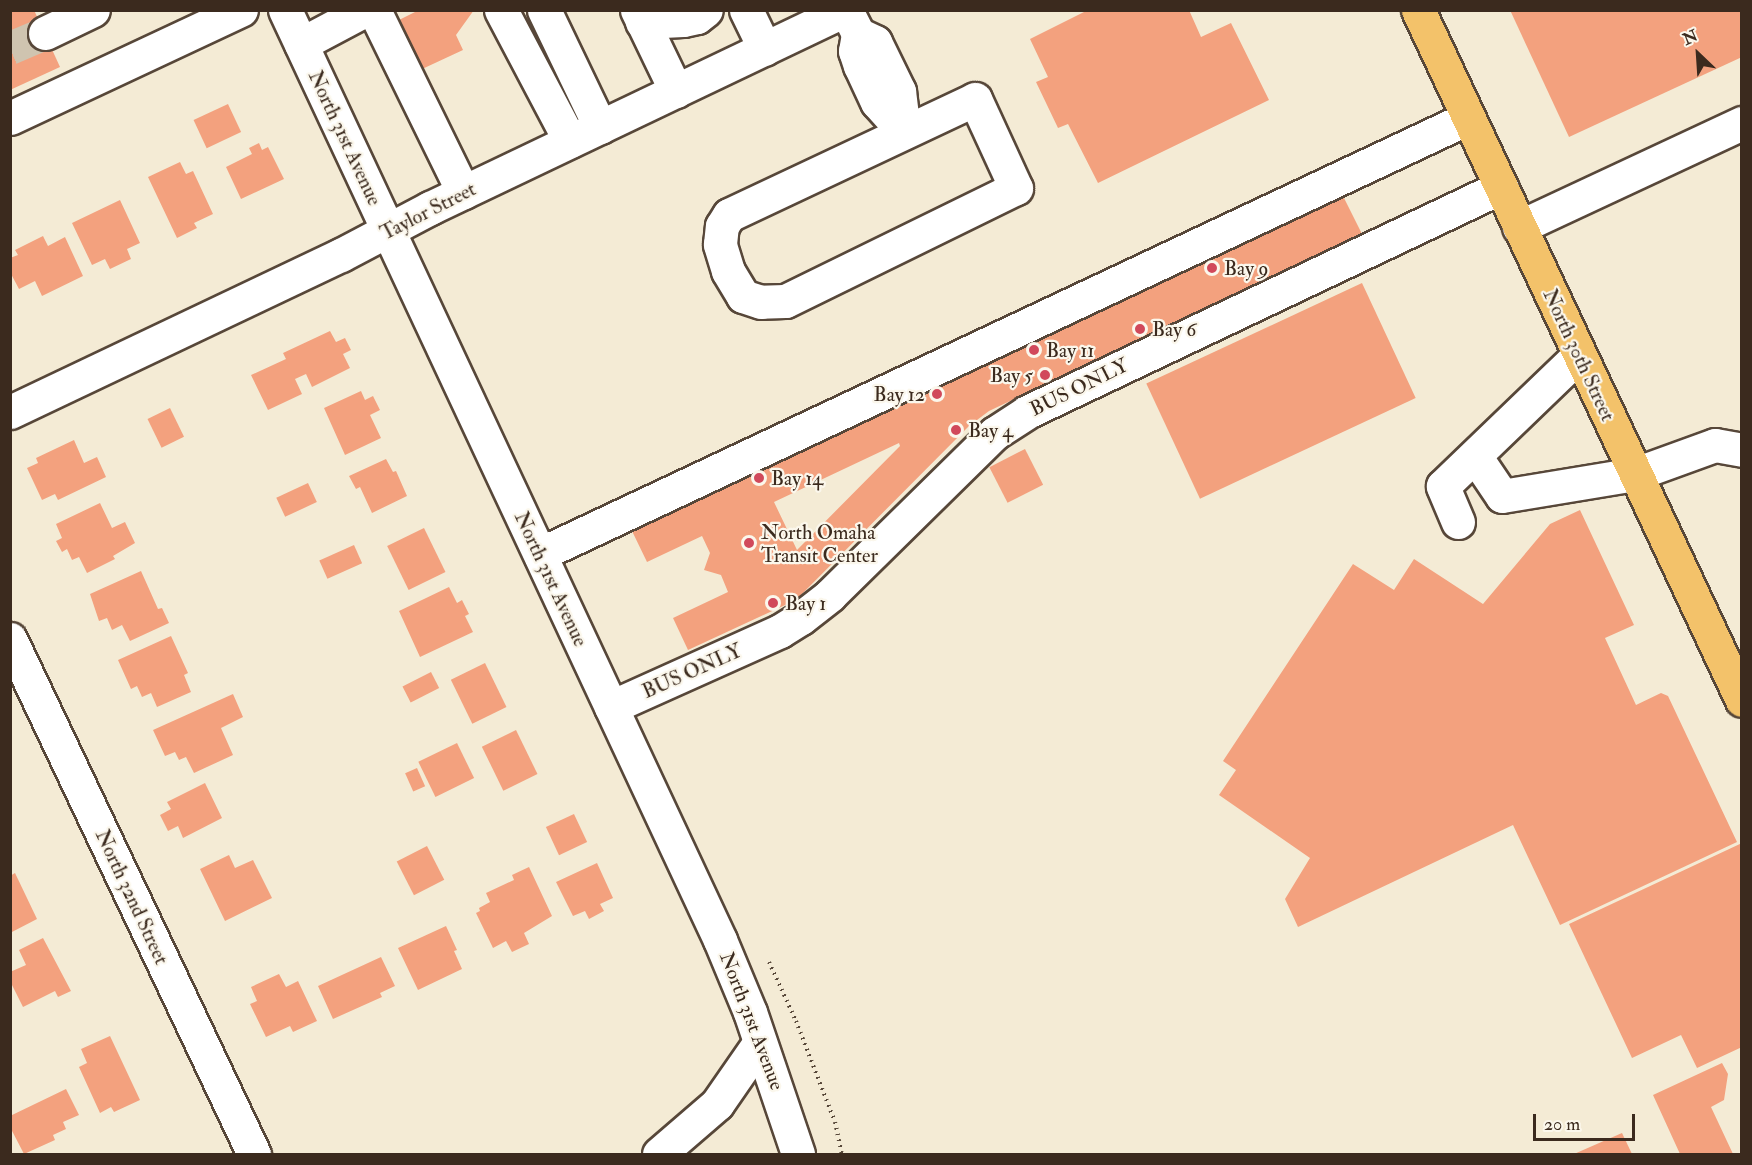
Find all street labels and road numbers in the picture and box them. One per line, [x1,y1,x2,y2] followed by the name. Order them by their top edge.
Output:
[303,67,387,209] street label: North 31st Avenue
[376,177,480,245] street label: Taylor Street
[1538,285,1620,425] street label: North 30th Street
[1026,353,1132,421] street label: BUS ONLY
[509,508,593,650] street label: North 31st Avenue
[638,638,746,704] street label: BUS ONLY
[90,826,174,968] street label: North 32nd Street
[715,949,789,1093] street label: North 31st Avenue

